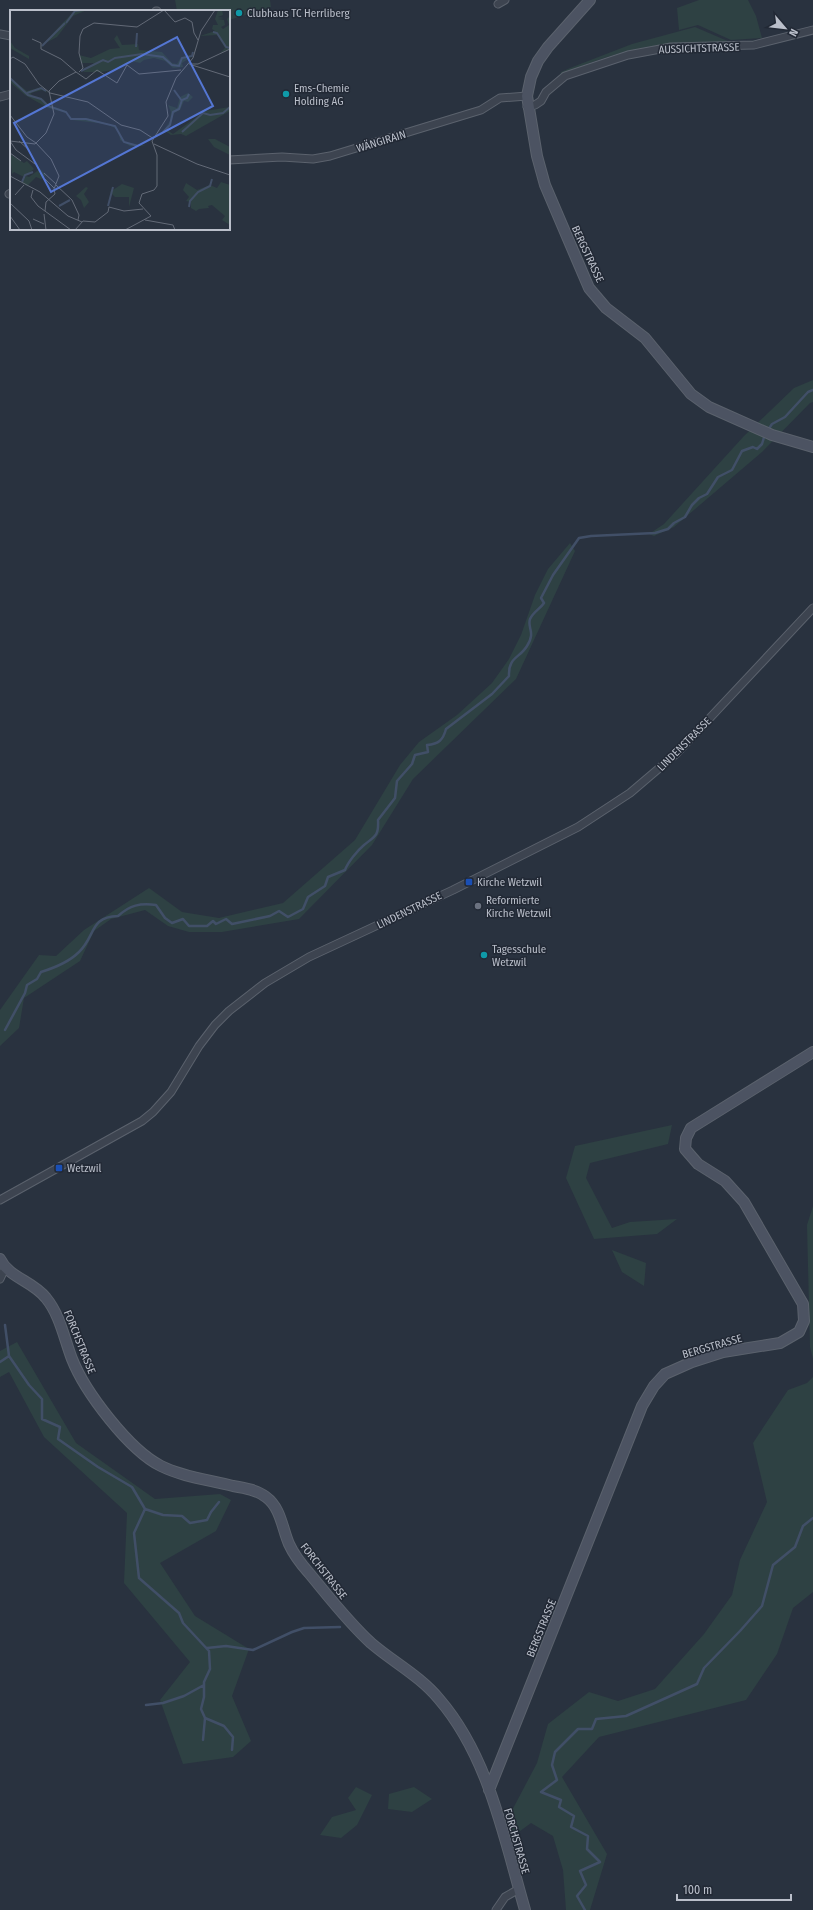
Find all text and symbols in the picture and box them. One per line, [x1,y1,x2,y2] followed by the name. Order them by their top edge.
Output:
[247,7,351,20] place label: Clubhaus TC Herrliberg
[234,8,244,18] marker: Clubhaus TC Herrliberg
[765,8,805,48] north arrow
[10,10,230,230] inset map
[786,26,801,38] text: N
[658,41,740,56] street label: AUSSICHTSTRASSE
[294,82,350,108] place label: Ems-Chemie Holding AG
[281,89,291,99] marker: Ems-Chemie Holding AG
[355,128,408,155] street label: WÄNGIRAIN
[569,224,606,285] street label: BERGSTRASSE
[655,715,714,774] street label: LINDENSTRASSE
[477,876,542,889] place label: Kirche Wetzwil
[464,877,474,887] marker: Kirche Wetzwil
[375,889,444,932] street label: LINDENSTRASSE
[486,894,551,920] place label: Reformierte Kirche Wetzwil
[473,901,483,911] marker: Reformierte Kirche Wetzwil
[492,943,546,969] place label: Tagesschule Wetzwil
[479,950,489,960] marker: Tagesschule Wetzwil
[67,1162,101,1175] place label: Wetzwil
[54,1163,64,1173] marker: Wetzwil
[61,1308,98,1376] street label: FORCHSTRASSE
[681,1332,743,1361] street label: BERGSTRASSE
[298,1541,350,1602] street label: FORCHSTRASSE
[524,1597,559,1659] street label: BERGSTRASSE
[501,1807,532,1875] street label: FORCHSTRASSE
[677,1876,791,1902] scale bar
[683,1883,712,1897] text: 100 m

